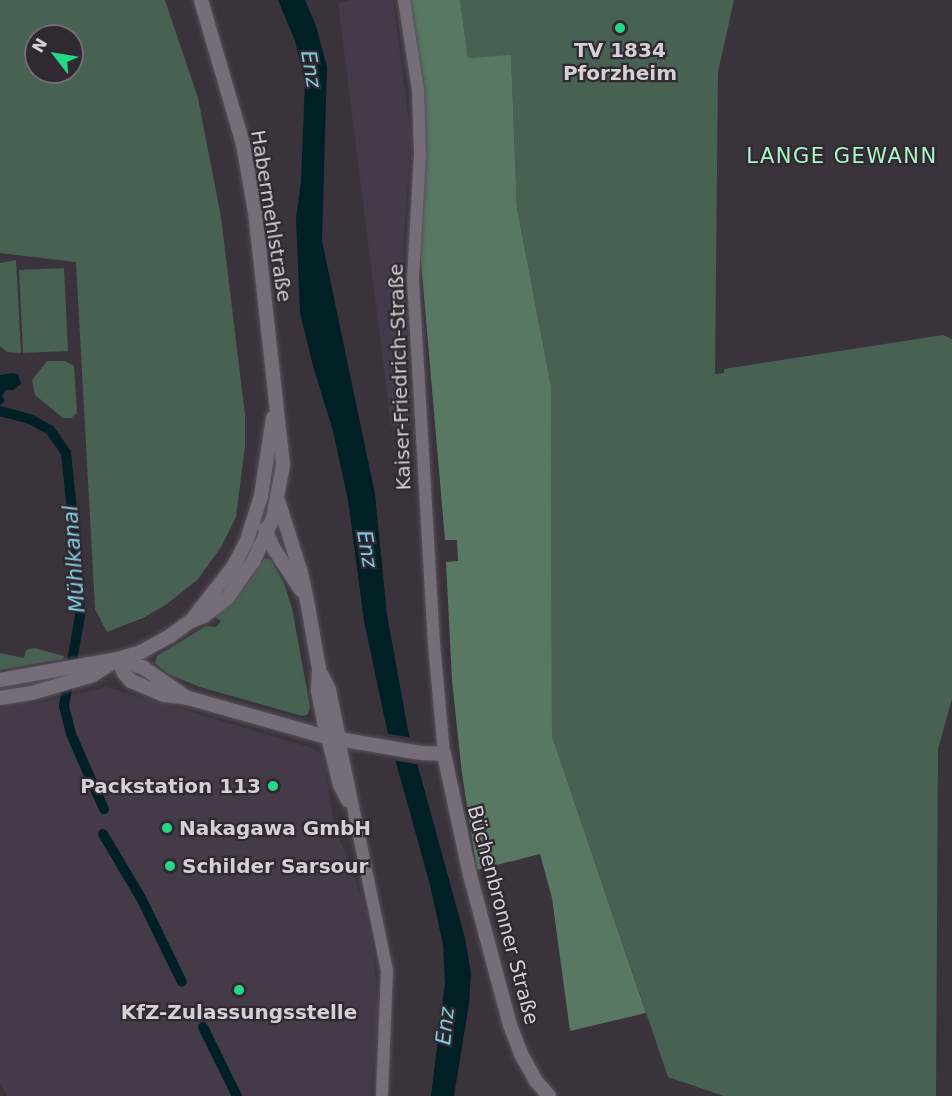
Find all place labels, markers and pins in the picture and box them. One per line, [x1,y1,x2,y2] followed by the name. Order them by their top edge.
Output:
[613,21,627,35] marker: TV 1834 Pforzheim
[563,38,677,85] place label: TV 1834 Pforzheim
[80,774,261,798] place label: Packstation 113
[266,779,280,793] marker: Packstation 113
[179,816,371,840] place label: Nakagawa GmbH
[160,821,174,835] marker: Nakagawa GmbH
[182,854,368,878] place label: Schilder Sarsour
[163,859,177,873] marker: Schilder Sarsour
[232,983,246,997] marker: KfZ-Zulassungsstelle
[121,1000,357,1024] place label: KfZ-Zulassungsstelle

